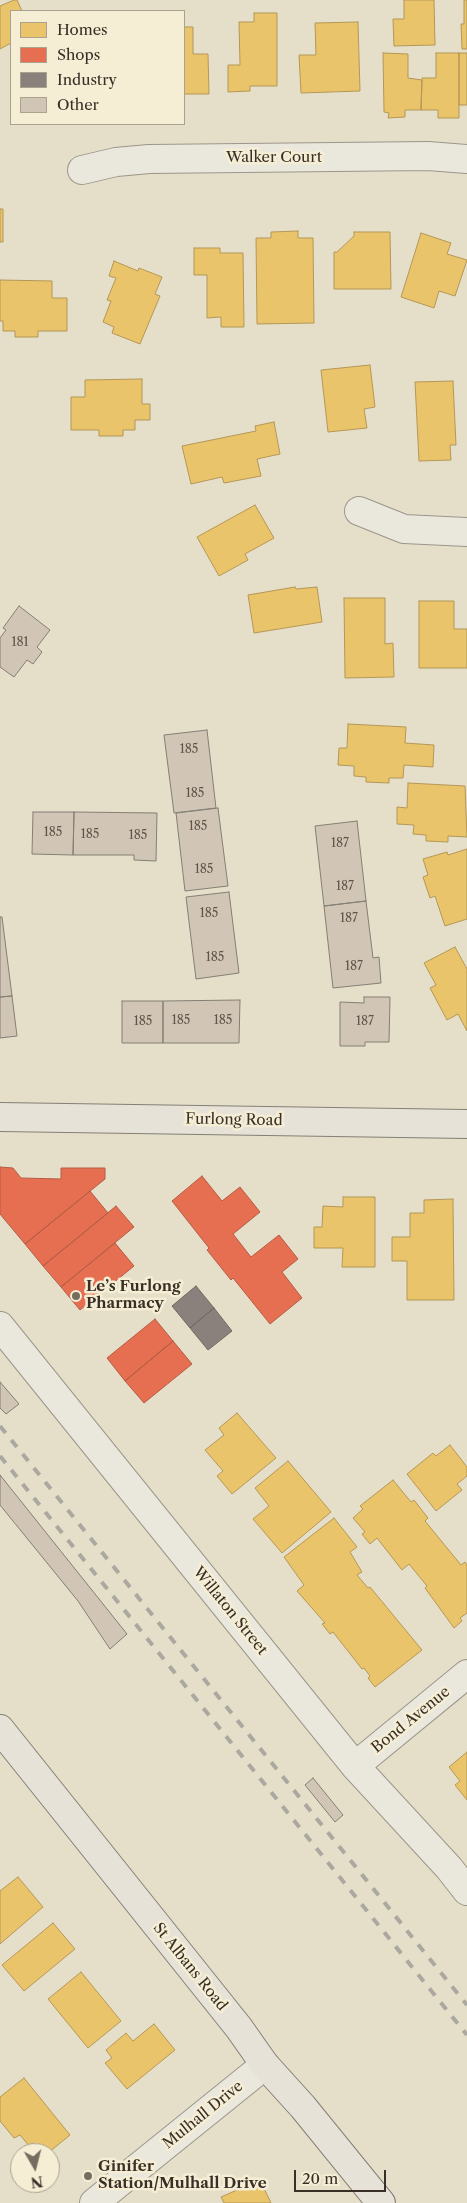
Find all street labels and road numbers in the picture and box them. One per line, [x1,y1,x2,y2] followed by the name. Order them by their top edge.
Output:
[226,149,322,167] street label: Walker Court
[185,1110,283,1130] street label: Furlong Road
[189,1563,271,1659] street label: Willaton Street
[368,1683,454,1757] street label: Bond Avenue
[149,1919,231,2015] street label: St Albans Road
[159,2077,247,2153] street label: Mulhall Drive

